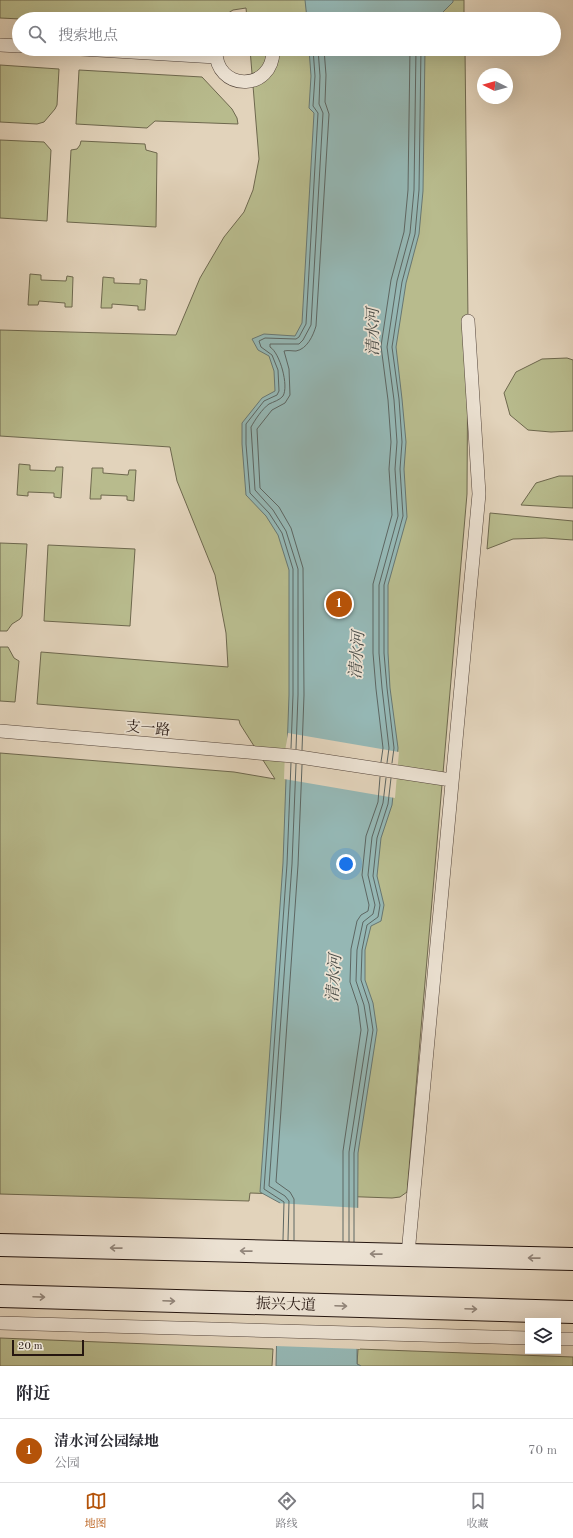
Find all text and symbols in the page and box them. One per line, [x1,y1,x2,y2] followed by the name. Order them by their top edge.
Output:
[12,12,561,56] search box
[26,23,48,45] icon: search
[58,29,118,44] text: 搜索地点
[477,68,513,104] north arrow
[364,305,382,356] water label: 清水河
[326,589,352,619] pin: 1
[346,628,368,680] water label: 清水河
[125,718,171,739] street label: 支一路
[336,854,356,874] your location
[323,951,345,1003] water label: 清水河
[110,1244,123,1251] one-way arrow
[240,1247,253,1254] one-way arrow
[370,1250,383,1257] one-way arrow
[528,1254,541,1261] one-way arrow
[32,1294,45,1301] one-way arrow
[256,1295,316,1314] street label: 振兴大道
[162,1297,175,1305] one-way arrow
[334,1302,347,1309] one-way arrow
[464,1305,477,1313] one-way arrow
[525,1318,561,1354] map controls
[525,1318,561,1354] button: layers
[12,1338,84,1357] scale bar
[18,1341,43,1352] text: 20 m
[16,1386,50,1403] text: 附近
[54,1435,159,1450] text: 清水河公园绿地
[25,1444,33,1457] text: 1
[528,1444,557,1457] text: 70 m
[54,1457,80,1470] text: 公园
[85,1490,107,1532] tab: 地图
[276,1490,298,1532] tab: 路线
[467,1490,489,1532] tab: 收藏

